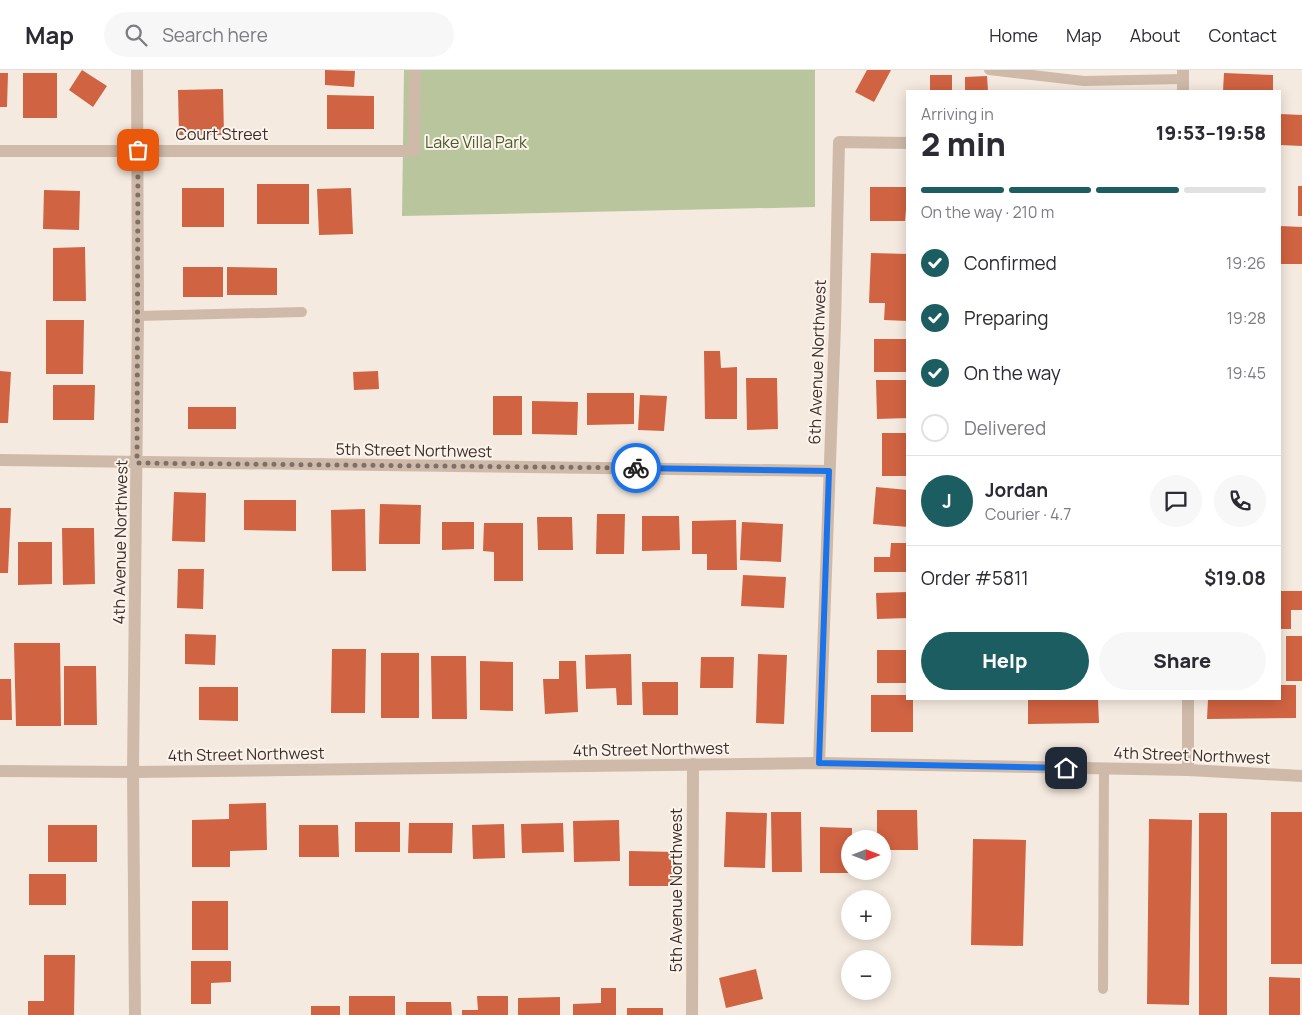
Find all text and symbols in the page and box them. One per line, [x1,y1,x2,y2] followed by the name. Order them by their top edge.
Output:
[104,12,454,57] search box
[25,18,74,51] text: Map
[122,21,150,49] icon: search
[162,22,268,48] text: Search here
[989,23,1038,47] text: Home
[1066,23,1102,47] text: Map
[1130,23,1180,47] text: About
[1208,23,1277,47] text: Contact
[921,103,994,125] text: Arriving in
[1156,120,1266,146] text: 19:53–19:58
[921,122,1006,166] text: 2 min
[176,123,268,145] street label: Court Street
[117,129,159,171] pin
[425,131,528,153] park label: Lake Villa Park
[124,136,152,164] icon: bag
[921,201,1054,223] text: On the way · 210 m
[921,249,949,277] icon: check
[964,250,1057,276] text: Confirmed
[1226,252,1266,274] text: 19:26
[803,279,831,445] street label: 6th Avenue Northwest
[921,304,949,332] icon: check
[964,305,1049,331] text: Preparing
[1227,307,1266,329] text: 19:28
[921,359,949,387] icon: check
[964,360,1061,386] text: On the way
[1226,362,1266,384] text: 19:45
[964,415,1046,441] text: Delivered
[335,438,493,462] street label: 5th Street Northwest
[611,443,661,493] courier
[622,454,650,482] icon: bike
[108,459,132,625] street label: 4th Avenue Northwest
[1150,475,1202,527] button: chat
[1214,475,1266,527] button: phone
[985,477,1048,503] text: Jordan
[942,488,952,514] text: J
[985,503,1071,525] text: Courier · 4.7
[921,565,1029,591] text: Order #5811
[1204,565,1266,591] text: $19.08
[921,632,1089,690] button: Help
[1099,632,1266,690] button: Share
[572,737,730,761] street label: 4th Street Northwest
[1113,741,1271,769] street label: 4th Street Northwest
[167,742,325,766] street label: 4th Street Northwest
[1045,747,1087,789] pin
[1052,754,1080,782] icon: home
[665,808,687,972] street label: 5th Avenue Northwest
[841,830,891,880] north arrow
[841,830,891,1000] map controls
[841,890,891,940] button: +
[841,950,891,1000] button: −

